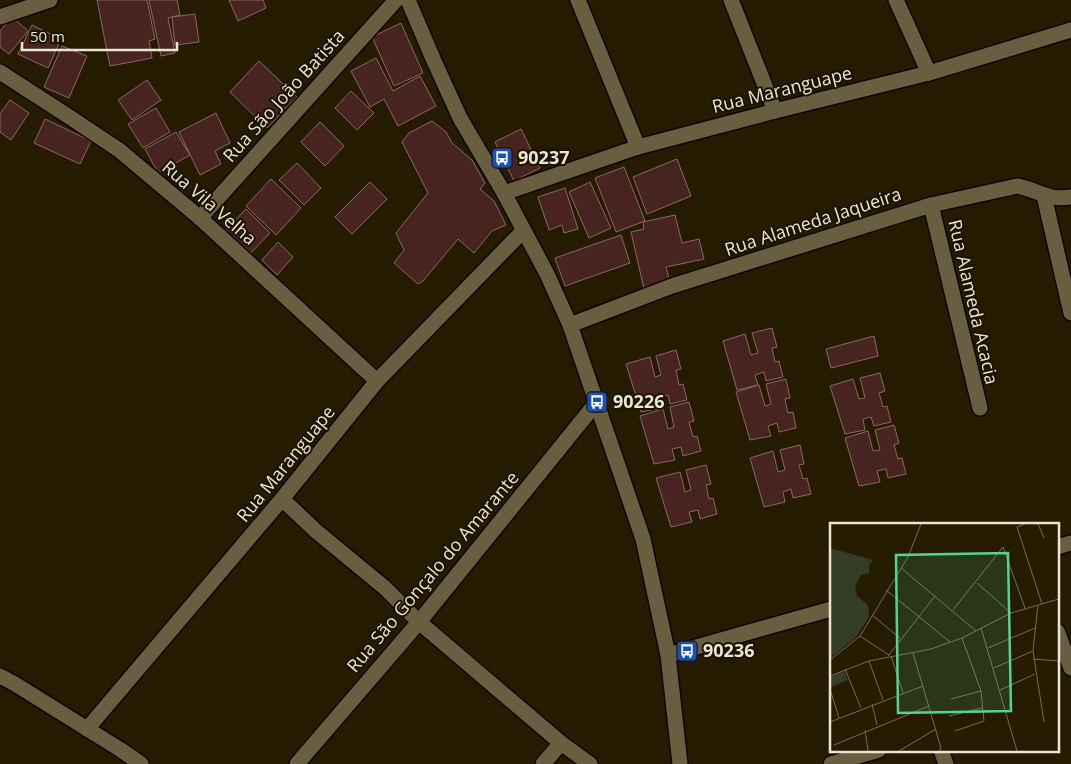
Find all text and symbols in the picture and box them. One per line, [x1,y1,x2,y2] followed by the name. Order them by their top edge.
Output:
[22,20,178,52] scale bar
[217,24,349,167] street label: Rua São João Batista
[30,26,65,46] text: 50 m
[709,60,854,118] street label: Rua Maranguape
[518,145,569,169] place label: 90237
[490,146,514,170] bus stop icon: 90237
[157,155,262,250] street label: Rua Vila Velha
[721,181,904,261] street label: Rua Alameda Jaqueira
[943,217,1005,387] street label: Rua Alameda Acacia
[613,389,664,413] place label: 90226
[585,390,609,414] bus stop icon: 90226
[231,400,340,527] street label: Rua Maranguape
[341,466,523,677] street label: Rua São Gonçalo do Amarante
[830,523,1058,752] inset map
[703,638,754,662] place label: 90236
[675,639,699,663] bus stop icon: 90236

